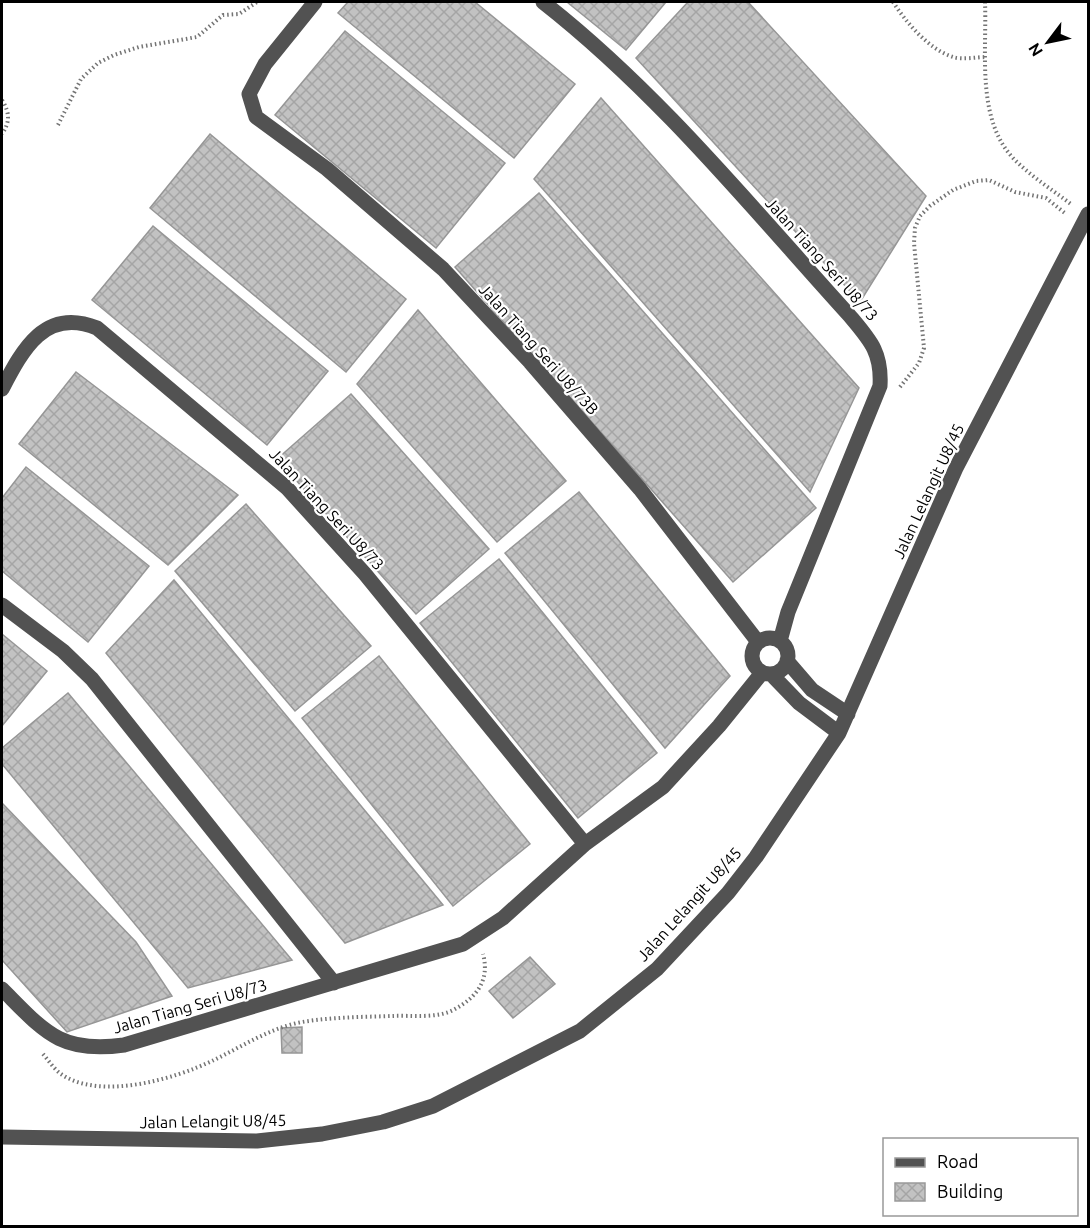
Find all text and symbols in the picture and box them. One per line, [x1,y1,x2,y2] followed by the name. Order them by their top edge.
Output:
[1018,12,1078,72] north arrow
[1024,40,1046,60] text: N
[762,194,882,324] street label: Jalan Tiang Seri U8/73
[476,280,602,418] street label: Jalan Tiang Seri U8/73B
[889,421,967,561] street label: Jalan Lelangit U8/45
[266,445,388,573] street label: Jalan Tiang Seri U8/73
[633,843,745,965] street label: Jalan Lelangit U8/45
[111,975,269,1037] street label: Jalan Tiang Seri U8/73
[139,1111,287,1131] street label: Jalan Lelangit U8/45
[883,1138,1078,1216] legend
[937,1151,979,1171] text: Road
[937,1181,1003,1201] text: Building

